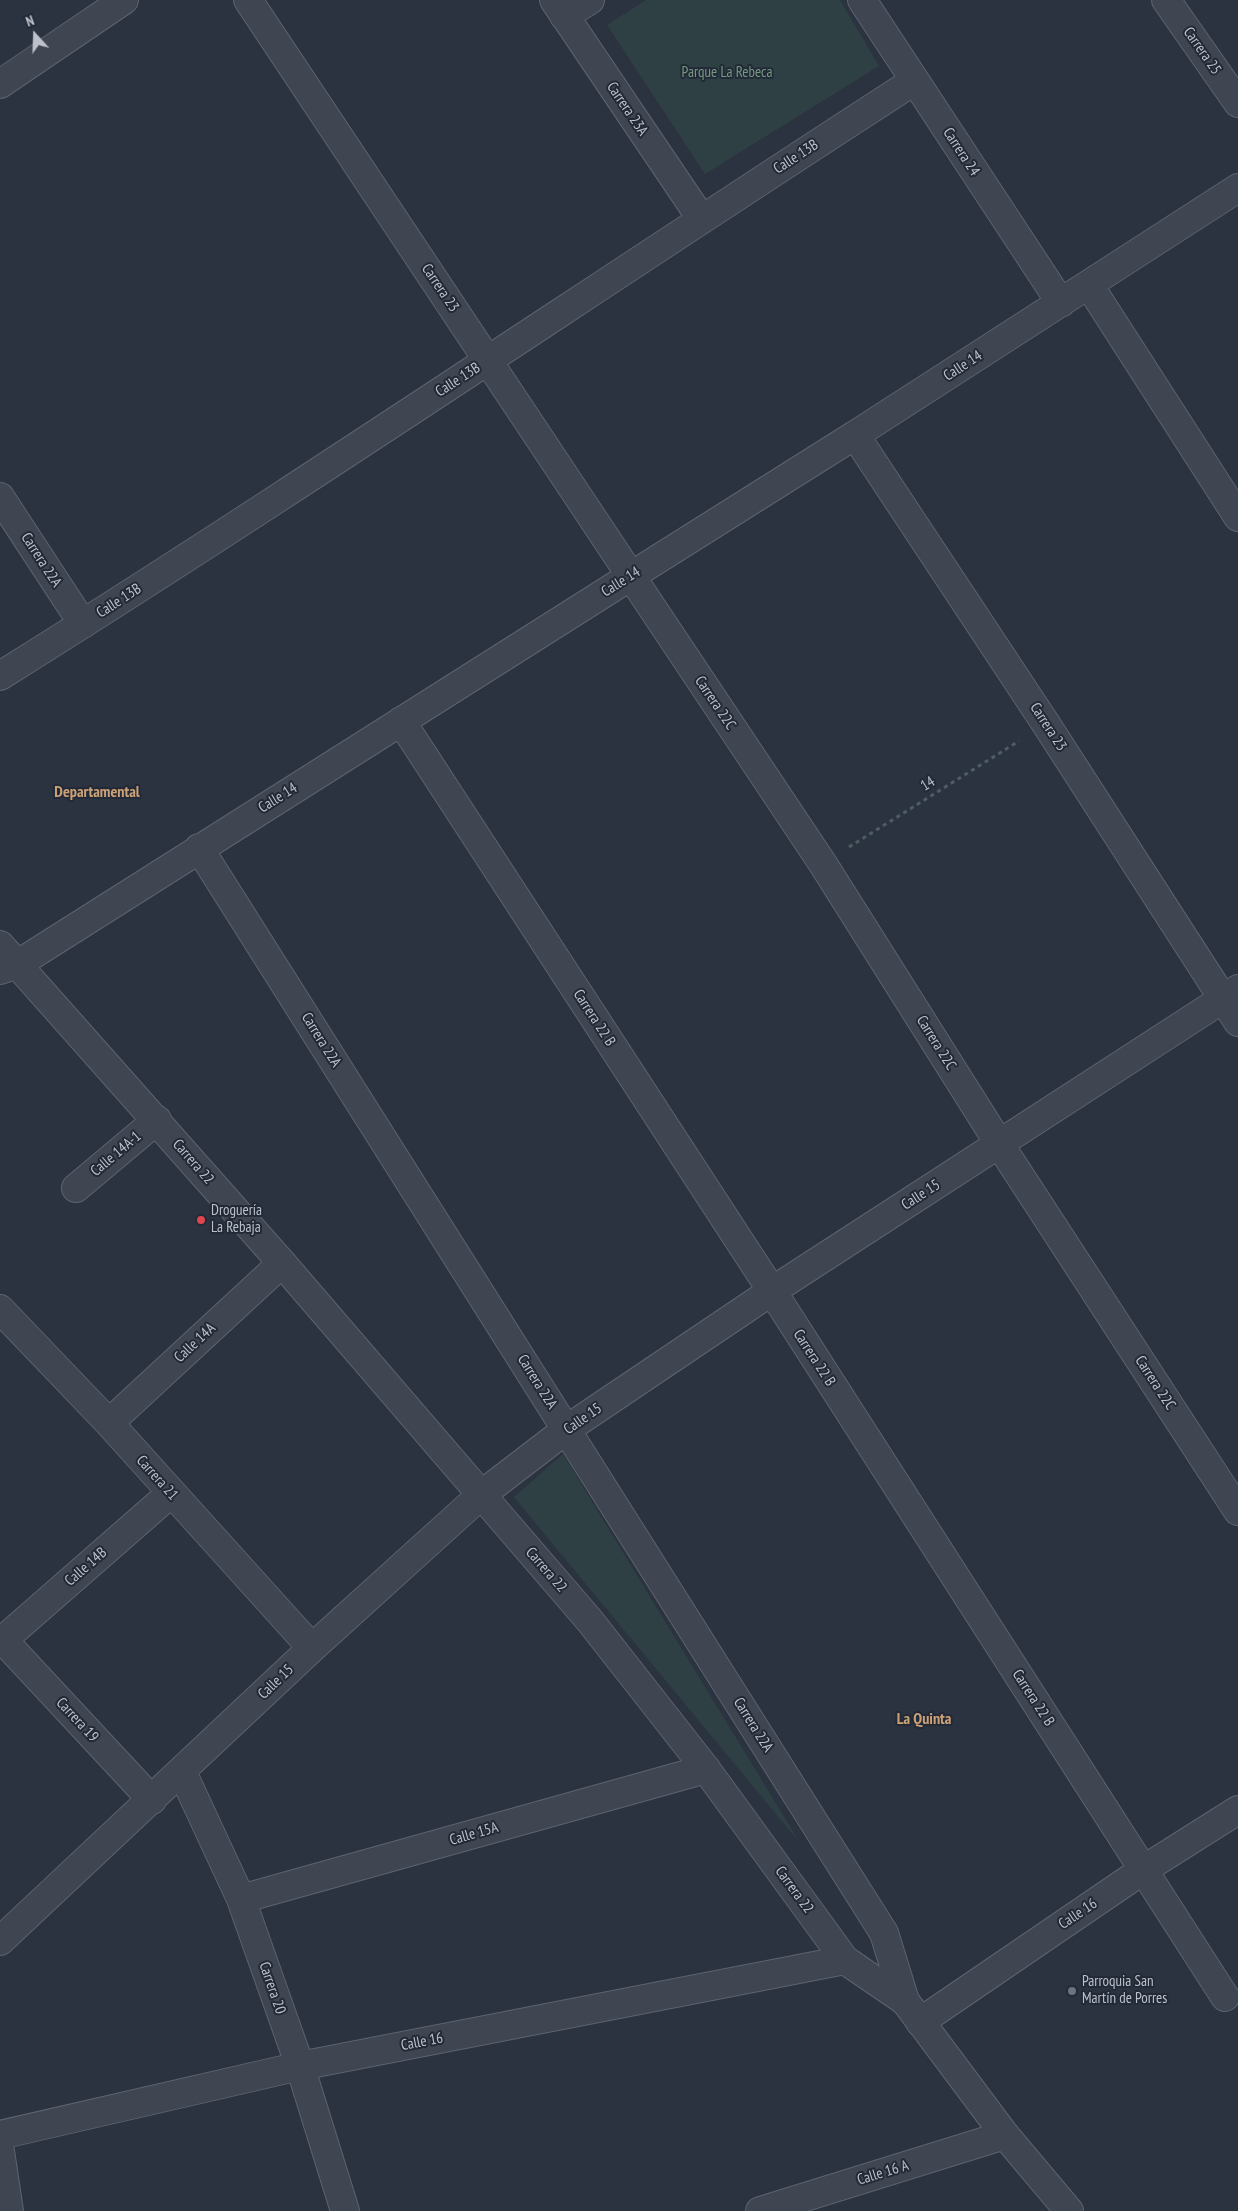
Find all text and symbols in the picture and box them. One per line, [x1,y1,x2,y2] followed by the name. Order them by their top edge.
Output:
[10,10,60,60] north arrow
[23,11,37,31] text: N
[1179,24,1225,78] street label: Carrera 25
[682,64,772,82] park label: Parque La Rebeca
[602,79,652,139] street label: Carrera 23A
[939,125,983,179] street label: Carrera 24
[770,136,822,178] street label: Calle 13B
[417,261,463,315] street label: Carrera 23
[940,347,986,385] street label: Calle 14
[432,359,484,401] street label: Calle 13B
[17,530,65,590] street label: Carrera 22A
[598,563,644,601] street label: Calle 14
[93,580,145,622] street label: Calle 13B
[691,673,739,733] street label: Carrera 22C
[1026,700,1070,754] street label: Carrera 23
[918,773,938,795] street label: 14
[255,779,301,817] street label: Calle 14
[54,782,140,802] district label: Departamental
[569,986,619,1050] street label: Carrera 22 B
[297,1009,345,1071] street label: Carrera 22A
[912,1012,960,1074] street label: Carrera 22C
[87,1128,145,1180] street label: Calle 14A-1
[169,1136,217,1188] street label: Carrera 22
[898,1176,944,1214] street label: Calle 15
[211,1202,262,1237] place label: Droguería La Rebaja
[195,1214,207,1226] marker: Droguería La Rebaja
[171,1319,219,1367] street label: Calle 14A
[789,1326,839,1390] street label: Carrera 22 B
[513,1351,561,1413] street label: Carrera 22A
[1131,1353,1179,1413] street label: Carrera 22C
[560,1399,606,1439] street label: Calle 15
[132,1452,182,1504] street label: Carrera 21
[61,1544,111,1590] street label: Calle 14B
[522,1544,570,1596] street label: Carrera 22
[254,1661,298,1703] street label: Calle 15
[1008,1666,1058,1730] street label: Carrera 22 B
[52,1694,102,1746] street label: Carrera 19
[729,1694,777,1756] street label: Carrera 22A
[897,1709,951,1729] district label: La Quinta
[448,1819,500,1849] street label: Calle 15A
[771,1863,817,1917] street label: Carrera 22
[1055,1895,1101,1933] street label: Calle 16
[255,1960,289,2016] street label: Carrera 20
[1082,1973,1167,2008] place label: Parroquia San Martín de Porres
[1066,1985,1078,1997] marker: Parroquia San Martín de Porres
[399,2029,445,2055] street label: Calle 16
[855,2157,911,2189] street label: Calle 16 A

